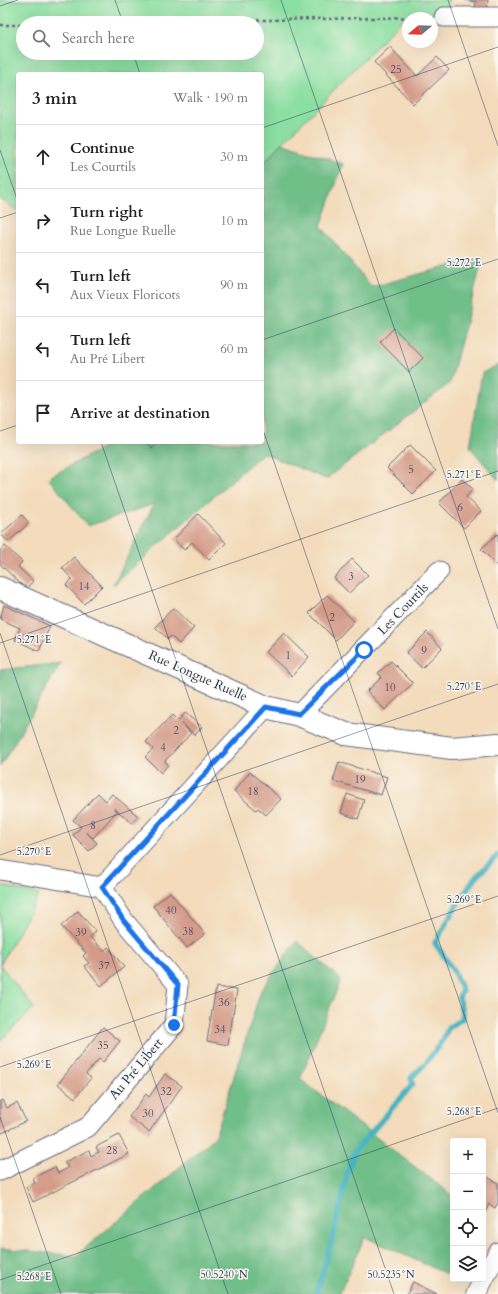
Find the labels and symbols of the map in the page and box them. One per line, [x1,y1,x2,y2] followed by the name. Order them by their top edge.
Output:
[402,12,438,48] north arrow
[390,62,402,77] house number: 25
[447,256,481,270] text: 5.272°E
[408,462,414,477] house number: 5
[447,468,481,482] text: 5.271°E
[457,500,463,515] house number: 6
[348,569,354,584] house number: 3
[78,579,90,594] house number: 14
[374,579,432,639] street label: Les Courtils
[329,610,335,625] house number: 2
[17,633,51,647] text: 5.271°E
[355,641,373,659] route start
[421,643,427,658] house number: 9
[146,646,250,706] street label: Rue Longue Ruelle
[285,648,291,663] house number: 1
[384,680,396,695] house number: 10
[447,680,481,694] text: 5.270°E
[173,723,179,738] house number: 2
[160,740,166,755] house number: 4
[354,772,366,787] house number: 19
[247,784,259,799] house number: 18
[90,818,96,833] house number: 8
[17,845,51,859] text: 5.270°E
[447,893,481,907] text: 5.269°E
[165,903,177,918] house number: 40
[182,924,194,939] house number: 38
[75,925,87,940] house number: 39
[98,958,110,973] house number: 37
[218,995,230,1010] house number: 36
[165,1016,183,1034] route end
[214,1022,226,1037] house number: 34
[105,1035,167,1103] street label: Au Pré Libert
[97,1038,109,1053] house number: 35
[17,1058,51,1072] text: 5.269°E
[160,1084,172,1099] house number: 32
[447,1105,481,1119] text: 5.268°E
[142,1106,154,1121] house number: 30
[106,1143,118,1158] house number: 28
[201,1268,248,1282] text: 50.5240°N
[368,1268,415,1282] text: 50.5235°N
[17,1270,51,1284] text: 5.268°E

